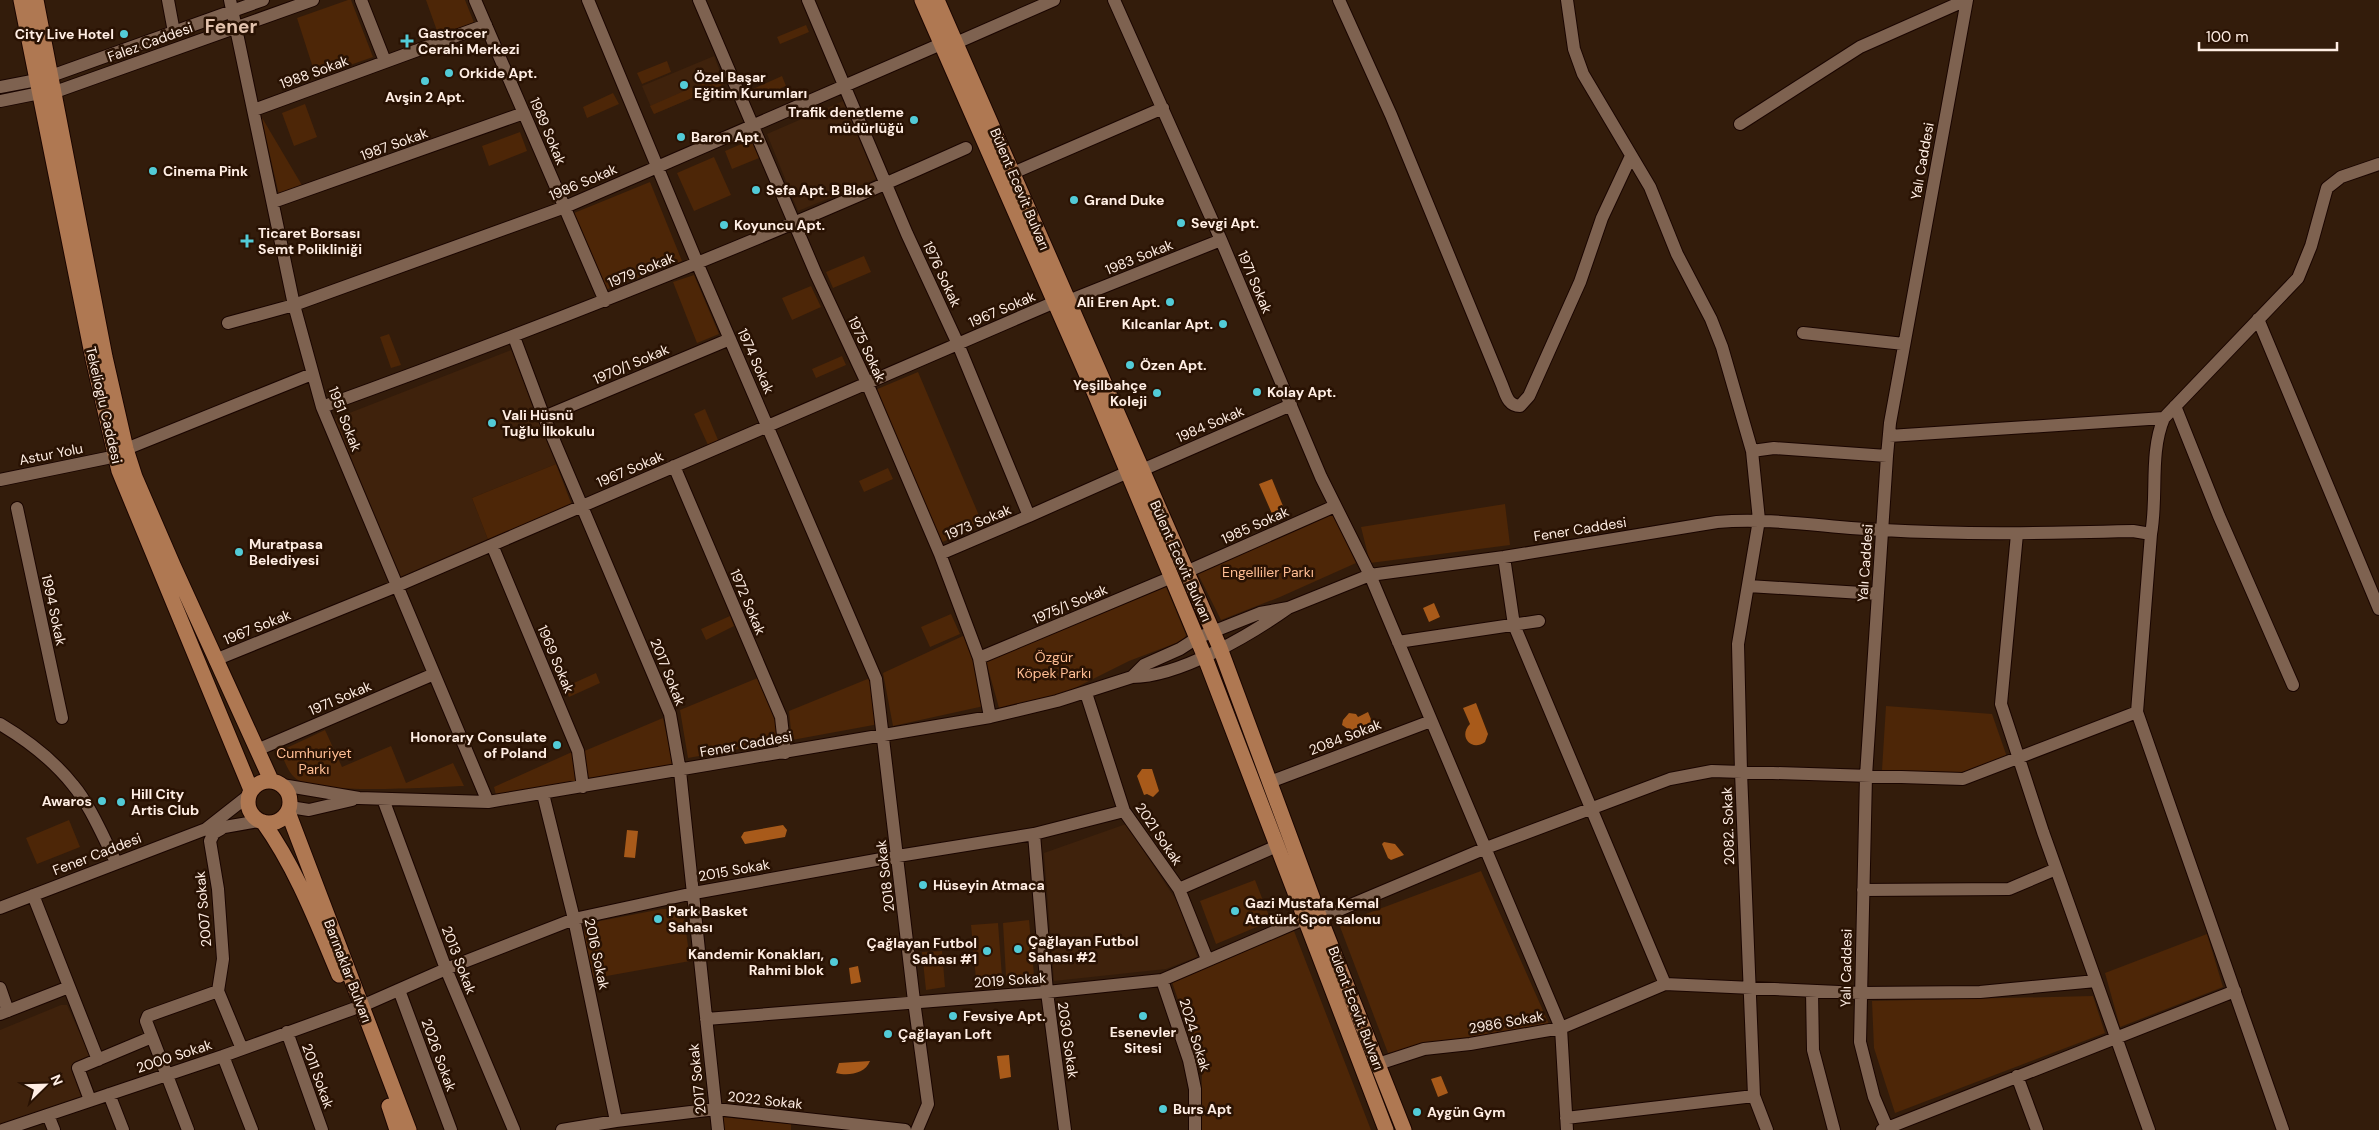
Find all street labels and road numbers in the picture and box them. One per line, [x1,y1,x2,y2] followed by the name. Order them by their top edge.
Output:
[105,18,195,66] street label: Falez Caddesi
[277,51,351,93] street label: 1988 Sokak
[526,95,570,167] street label: 1989 Sokak
[1906,121,1938,201] street label: Yalı Caddesi
[358,124,430,164] street label: 1987 Sokak
[986,125,1054,253] street label: Bülent Ecevit Bulvarı
[546,160,620,204] street label: 1986 Sokak
[1102,235,1176,279] street label: 1983 Sokak
[919,238,965,310] street label: 1976 Sokak
[605,248,677,292] street label: 1979 Sokak
[1234,248,1276,316] street label: 1971 Sokak
[966,287,1038,331] street label: 1967 Sokak
[844,313,890,385] street label: 1975 Sokak
[734,325,778,397] street label: 1974 Sokak
[590,340,672,388] street label: 1970/1 Sokak
[82,345,126,465] street label: Tekelioglu Caddesi
[324,384,366,454] street label: 1951 Sokak
[1173,402,1247,446] street label: 1984 Sokak
[17,439,85,469] street label: Astur Yolu
[594,447,666,491] street label: 1967 Sokak
[1146,498,1216,624] street label: Bülent Ecevit Bulvarı
[942,500,1014,544] street label: 1973 Sokak
[1219,502,1291,548] street label: 1985 Sokak
[1532,513,1628,545] street label: Fener Caddesi
[1853,523,1877,603] street label: Yalı Caddesi
[726,566,770,638] street label: 1972 Sokak
[38,573,70,647] street label: 1994 Sokak
[1030,580,1110,628] street label: 1975/1 Sokak
[221,605,293,649] street label: 1967 Sokak
[534,622,578,696] street label: 1969 Sokak
[646,636,690,708] street label: 2017 Sokak
[306,677,374,719] street label: 1971 Sokak
[1306,715,1384,759] street label: 2084 Sokak
[698,727,794,761] street label: Fener Caddesi
[1718,786,1738,866] street label: 2082. Sokak
[1132,799,1186,869] street label: 2021 Sokak
[50,829,144,879] street label: Fener Caddesi
[872,839,898,913] street label: 2018 Sokak
[697,855,771,885] street label: 2015 Sokak
[191,870,215,948] street label: 2007 Sokak
[320,917,376,1025] street label: Barınaklar Bulvarı
[581,917,613,991] street label: 2016 Sokak
[438,923,480,997] street label: 2013 Sokak
[1836,929,1856,1007] street label: Yalı Caddesi
[1324,944,1388,1072] street label: Bülent Ecevit Bulvarı
[973,968,1047,992] street label: 2019 Sokak
[1175,996,1215,1074] street label: 2024 Sokak
[1054,1001,1082,1079] street label: 2030 Sokak
[1467,1007,1545,1037] street label: 2986 Sokak
[418,1016,460,1094] street label: 2026 Sokak
[134,1035,214,1077] street label: 2000 Sokak
[298,1041,338,1111] street label: 2011 Sokak
[684,1043,710,1115] street label: 2017 Sokak
[727,1087,803,1113] street label: 2022 Sokak

